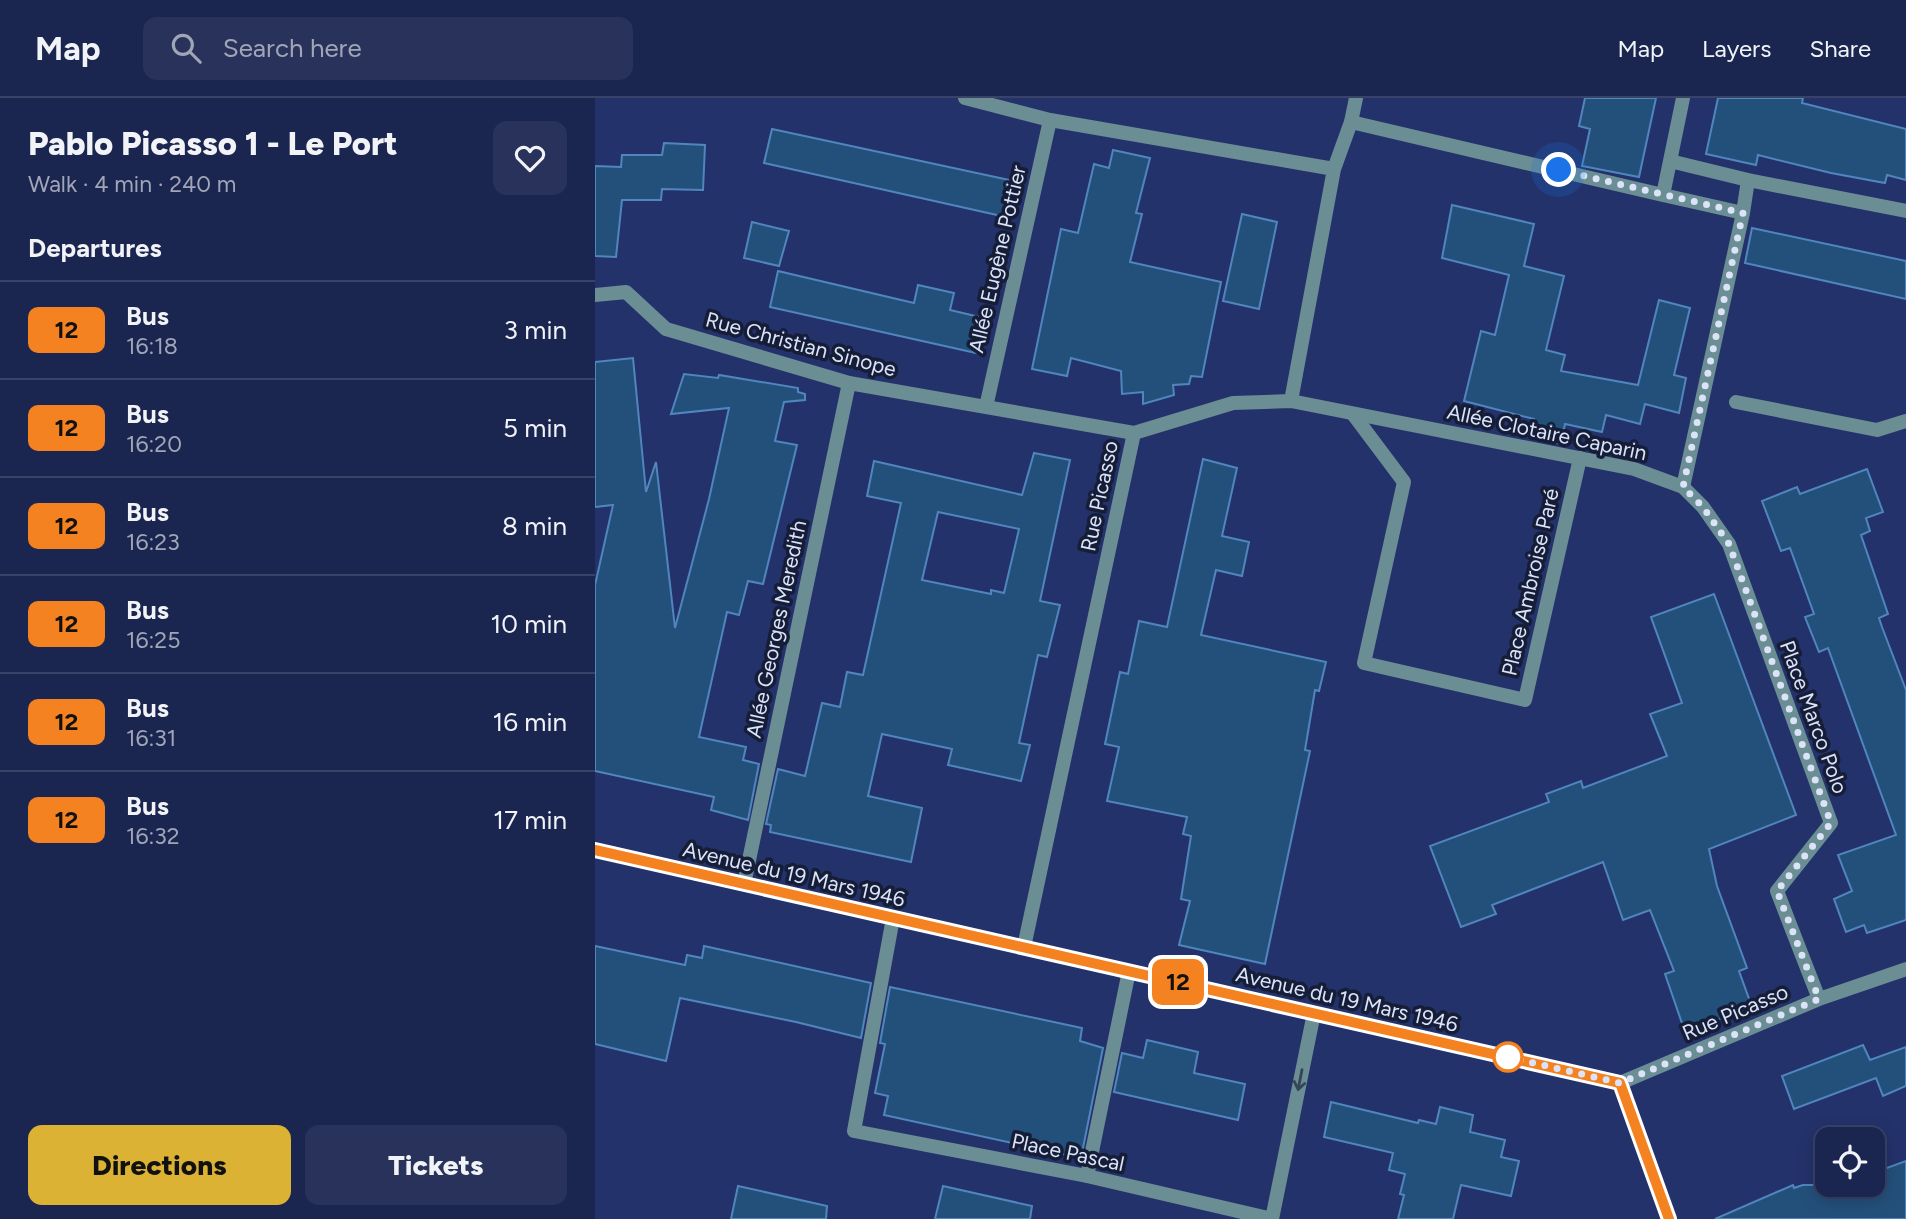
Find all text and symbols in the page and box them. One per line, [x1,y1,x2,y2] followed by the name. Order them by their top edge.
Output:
[143,17,633,80] search box
[35,29,101,68] text: Map
[167,29,205,67] icon: search
[223,32,362,64] text: Search here
[1617,34,1664,63] text: Map
[1702,34,1771,63] text: Layers
[1809,34,1871,63] text: Share
[493,121,567,195] button: heart
[28,124,398,163] text: Pablo Picasso 1 - Le Port
[1541,152,1576,187] your location
[963,163,1031,355] street label: Allée Eugène Pottier
[28,170,236,198] text: Walk · 4 min · 240 m
[28,232,162,264] text: Departures
[126,300,169,332] text: Bus
[703,307,899,381] street label: Rue Christian Sinope
[504,314,567,346] text: 3 min
[54,315,79,344] text: 12
[126,332,178,360] text: 16:18
[126,398,169,430] text: Bus
[1445,399,1649,465] street label: Allée Clotaire Caparin
[503,412,567,444] text: 5 min
[54,413,79,442] text: 12
[126,430,182,458] text: 16:20
[1075,438,1123,554] street label: Rue Picasso
[1496,486,1564,678] street label: Place Ambroise Paré
[126,496,169,528] text: Bus
[502,510,567,542] text: 8 min
[54,511,79,540] text: 12
[741,518,811,740] street label: Allée Georges Meredith
[126,528,180,556] text: 16:23
[126,594,169,626] text: Bus
[491,608,567,640] text: 10 min
[54,609,79,638] text: 12
[126,626,180,654] text: 16:25
[1775,637,1853,797] street label: Place Marco Polo
[126,692,169,724] text: Bus
[492,706,567,738] text: 16 min
[54,707,79,736] text: 12
[126,724,176,752] text: 16:31
[126,790,169,822] text: Bus
[493,804,567,836] text: 17 min
[54,805,79,834] text: 12
[126,822,180,850] text: 16:32
[680,836,908,912] street label: Avenue du 19 Mars 1946
[1147,959,1209,1005] line badge: 12
[1233,961,1461,1037] street label: Avenue du 19 Mars 1946
[1166,967,1190,996] text: 12
[1678,979,1792,1045] street label: Rue Picasso
[1493,1042,1523,1072] unlabelled marker
[1293,1068,1307,1091] one-way arrow
[28,1125,291,1205] button: Directions
[305,1125,567,1205] button: Tickets
[1815,1127,1885,1197] map controls
[1815,1127,1885,1197] button: locate
[1009,1128,1127,1176] street label: Place Pascal

